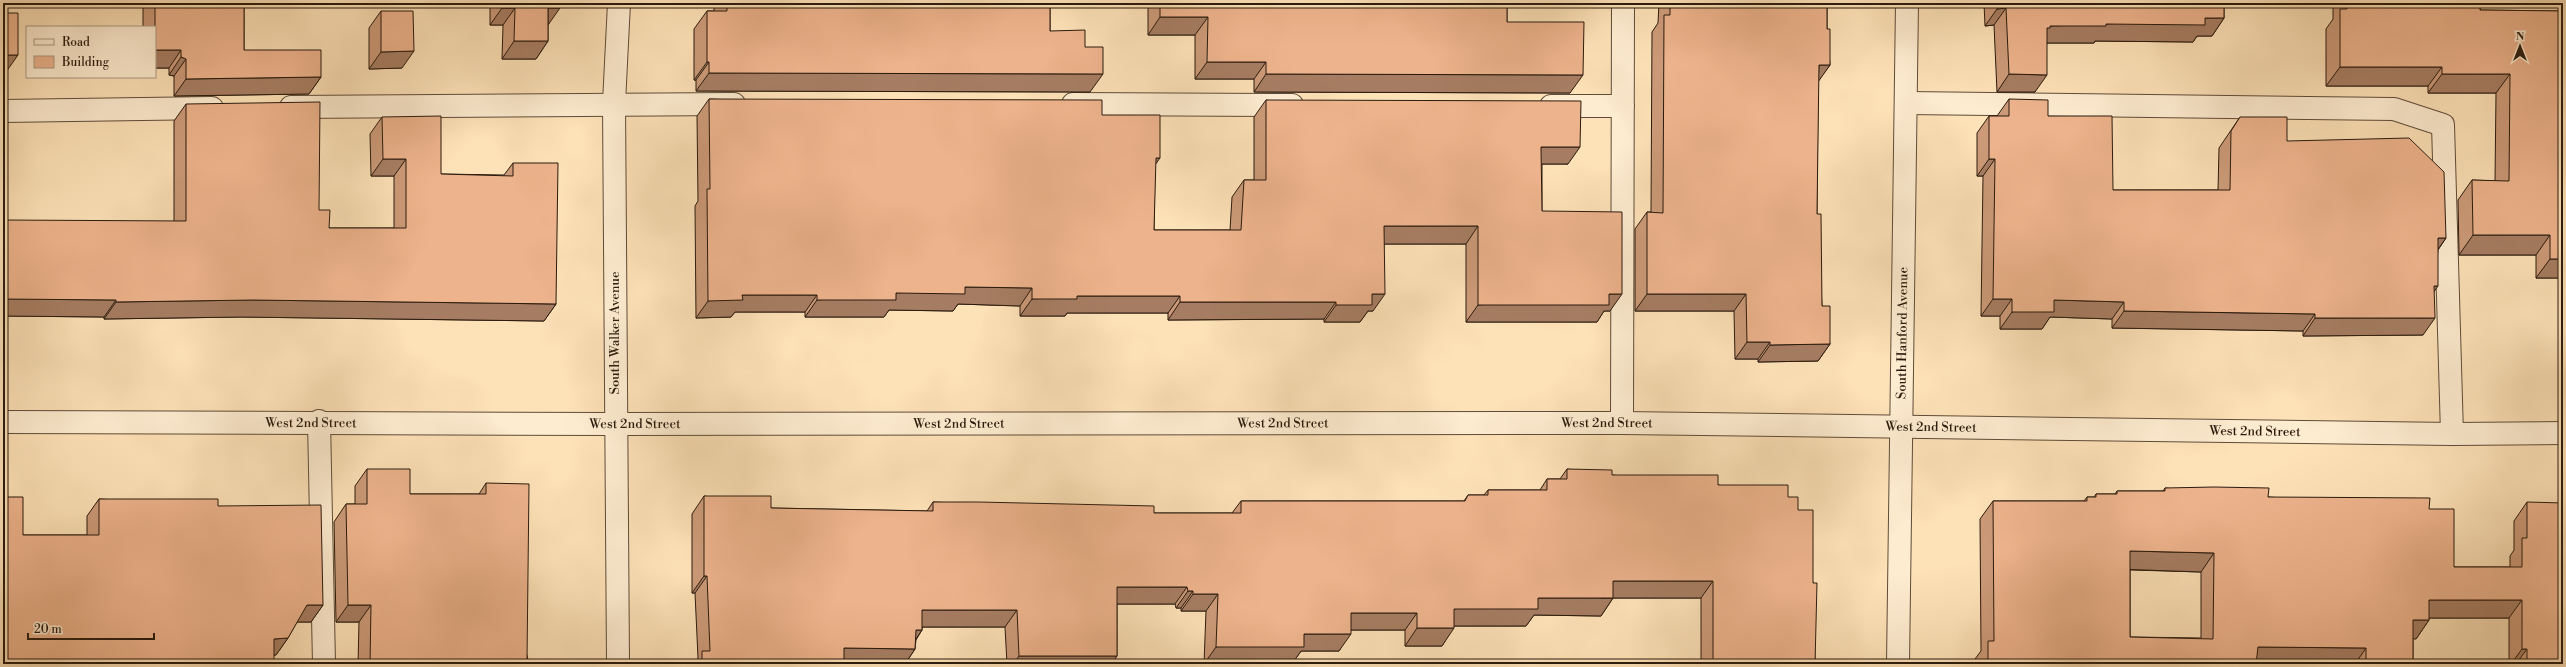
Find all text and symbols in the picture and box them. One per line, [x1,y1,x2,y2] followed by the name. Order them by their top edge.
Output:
[26,26,156,78] legend
[2500,26,2540,66] north arrow
[2516,30,2525,44] text: N
[62,35,90,50] text: Road
[61,55,110,70] text: Building
[1894,266,1911,399] street label: South Hanford Avenue
[607,271,623,395] street label: South Walker Avenue
[264,415,357,431] street label: West 2nd Street
[1236,415,1329,431] street label: West 2nd Street
[1560,415,1653,431] street label: West 2nd Street
[588,416,681,432] street label: West 2nd Street
[912,416,1005,432] street label: West 2nd Street
[1884,418,1977,436] street label: West 2nd Street
[2208,423,2301,440] street label: West 2nd Street
[28,615,154,641] scale bar
[34,622,62,637] text: 20 m

